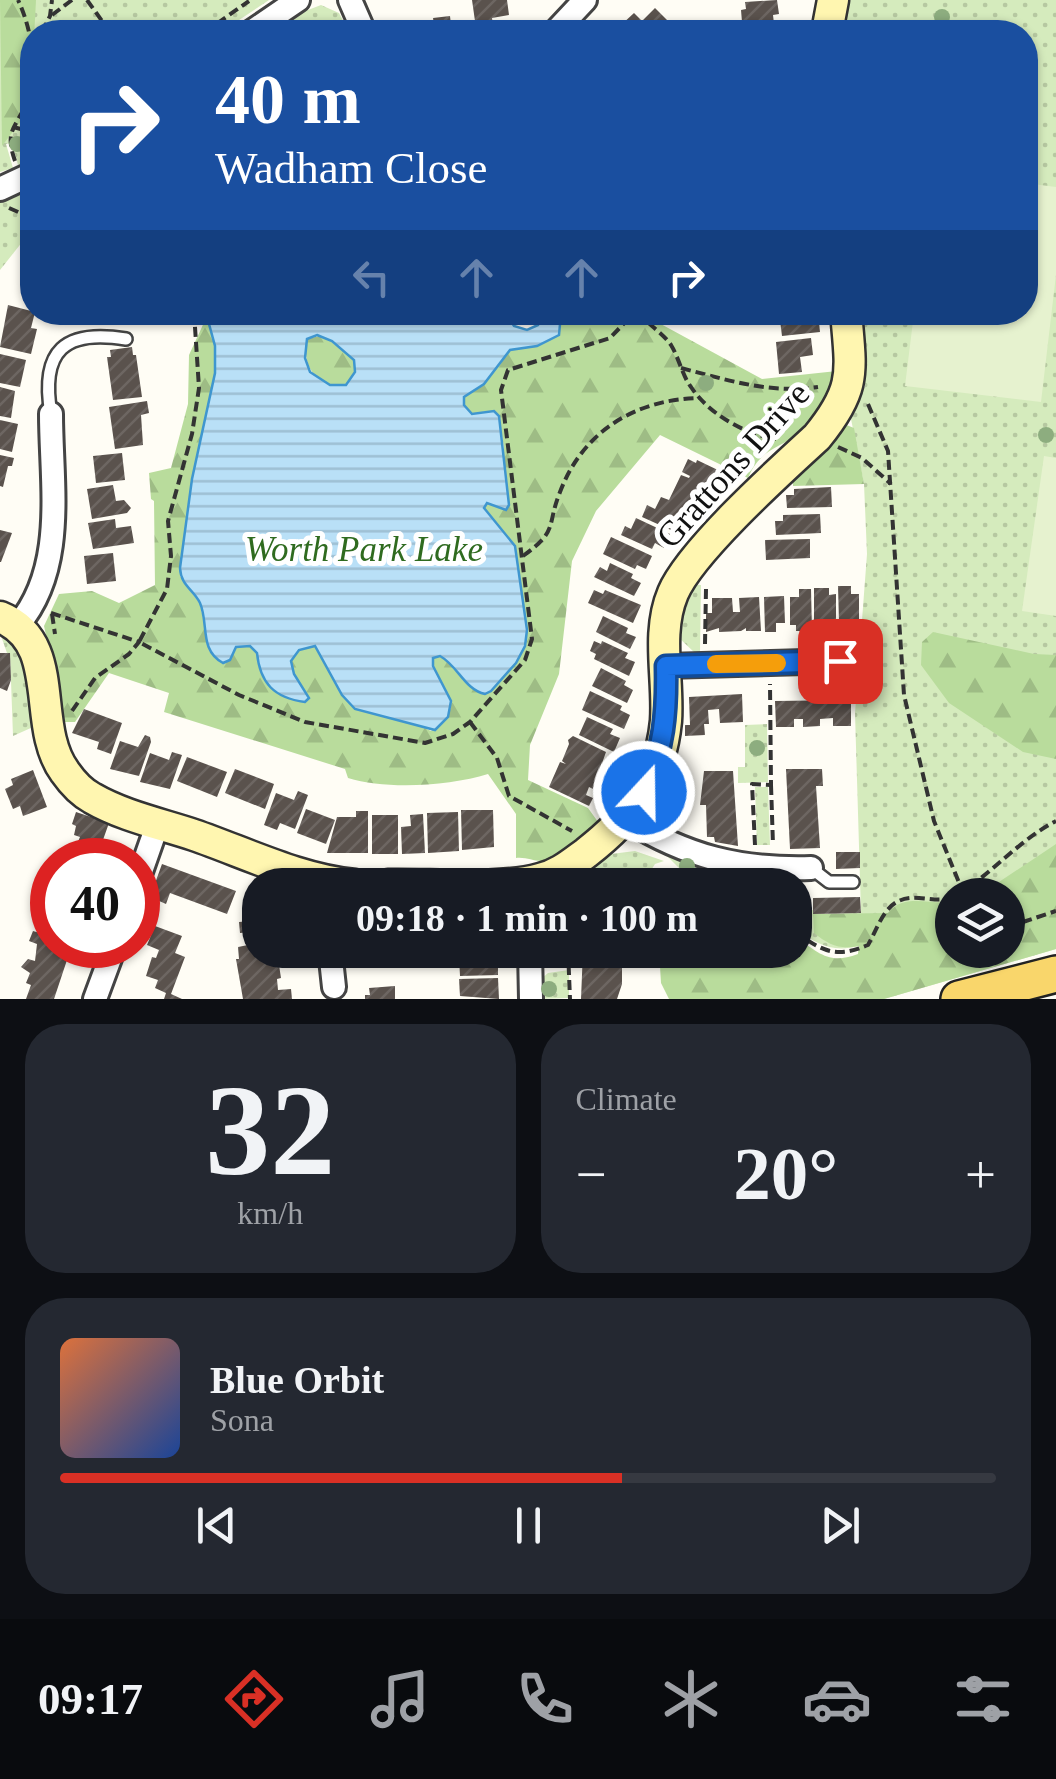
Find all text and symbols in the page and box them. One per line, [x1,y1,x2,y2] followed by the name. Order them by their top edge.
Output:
[50,60,180,190] icon: right
[215,61,361,138] text: 40 m
[215,143,488,193] text: Wadham Close
[344,250,399,305] icon: left
[449,250,504,305] icon: ahead
[554,250,609,305] icon: ahead
[659,250,714,305] icon: right
[649,374,817,556] street label: Grattons Drive
[245,530,483,569] park label: Worth Park Lake
[798,619,883,704] pin
[813,634,868,689] icon: arrive
[592,740,696,844] position arrow
[30,838,160,968] speed limit sign: 40
[935,878,1025,968] map controls
[935,878,1025,968] button: layers
[356,897,698,939] text: 09:18 · 1 min · 100 m
[205,1058,335,1202] text: 32
[576,1081,677,1117] text: Climate
[733,1132,838,1215] text: 20°
[576,1144,607,1205] text: −
[965,1144,996,1205] text: +
[237,1195,303,1231] text: km/h
[210,1359,384,1401] text: Blue Orbit
[210,1402,274,1438] text: Sona
[189,1498,244,1553] icon: previous
[501,1498,556,1553] icon: pause
[813,1498,868,1553] icon: next
[219,1664,289,1734] icon: directions
[365,1664,435,1734] icon: music
[510,1664,580,1734] icon: phone
[656,1664,726,1734] icon: climate
[802,1664,872,1734] icon: car
[948,1664,1018,1734] icon: filters
[38,1674,143,1724] text: 09:17

